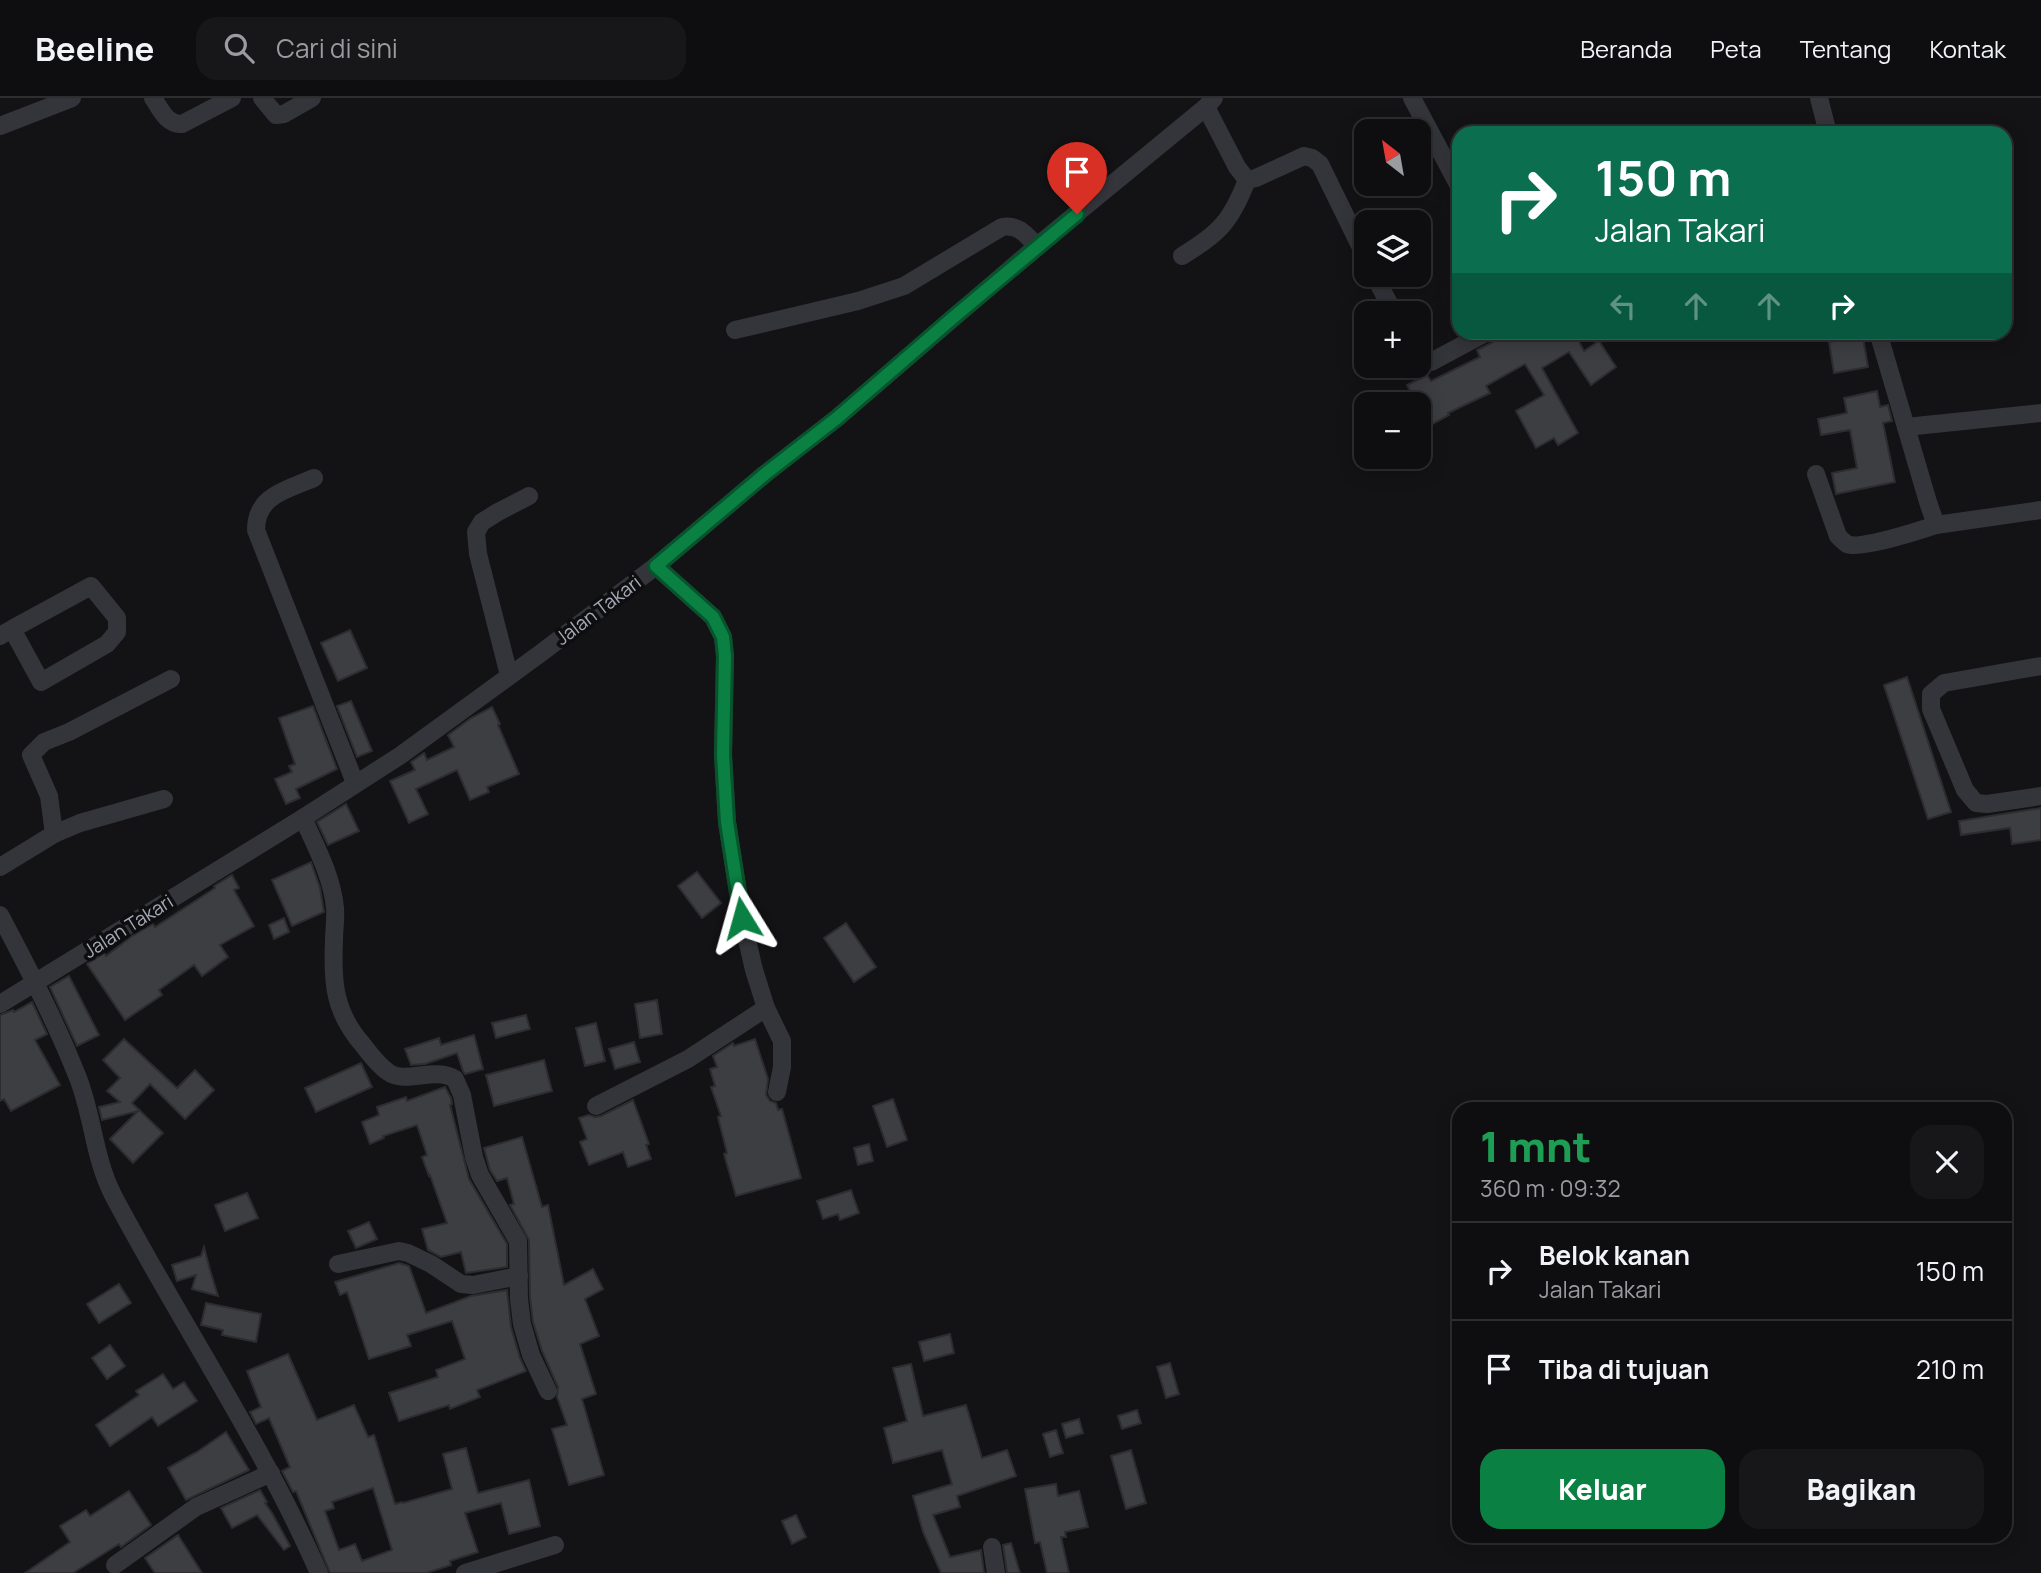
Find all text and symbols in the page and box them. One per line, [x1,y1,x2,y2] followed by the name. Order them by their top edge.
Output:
[196,17,686,80] search box
[35,26,154,71] text: Beeline
[220,29,258,67] icon: search
[276,30,398,66] text: Cari di sini
[1580,32,1672,65] text: Beranda
[1710,32,1762,65] text: Peta
[1800,32,1891,65] text: Tentang
[1929,32,2006,65] text: Kontak
[1354,119,1432,196] north arrow
[1354,119,1431,469] map controls
[1047,142,1107,214] pin
[1595,144,1731,211] text: 150 m
[1058,153,1096,191] icon: arrive
[1480,154,1571,245] icon: right
[1595,208,1766,252] text: Jalan Takari
[1354,210,1431,287] button: layers
[1604,287,1642,325] icon: left
[1677,287,1715,325] icon: ahead
[1750,287,1788,325] icon: ahead
[1823,287,1861,325] icon: right
[1354,301,1431,378] button: +
[1354,392,1431,469] button: −
[550,569,646,651] street label: Jalan Takari
[705,881,779,955] position arrow
[78,888,178,964] street label: Jalan Takari
[1480,1117,1591,1175] text: 1 mnt
[1910,1125,1984,1199] button: close
[1480,1172,1621,1204] text: 360 m · 09:32
[1539,1237,1690,1273] text: Belok kanan
[1480,1252,1518,1290] icon: right
[1916,1253,1984,1289] text: 150 m
[1539,1273,1662,1305] text: Jalan Takari
[1480,1350,1518,1388] icon: arrive
[1539,1351,1709,1387] text: Tiba di tujuan
[1916,1351,1984,1387] text: 210 m
[1480,1449,1725,1529] button: Keluar
[1739,1449,1984,1529] button: Bagikan

